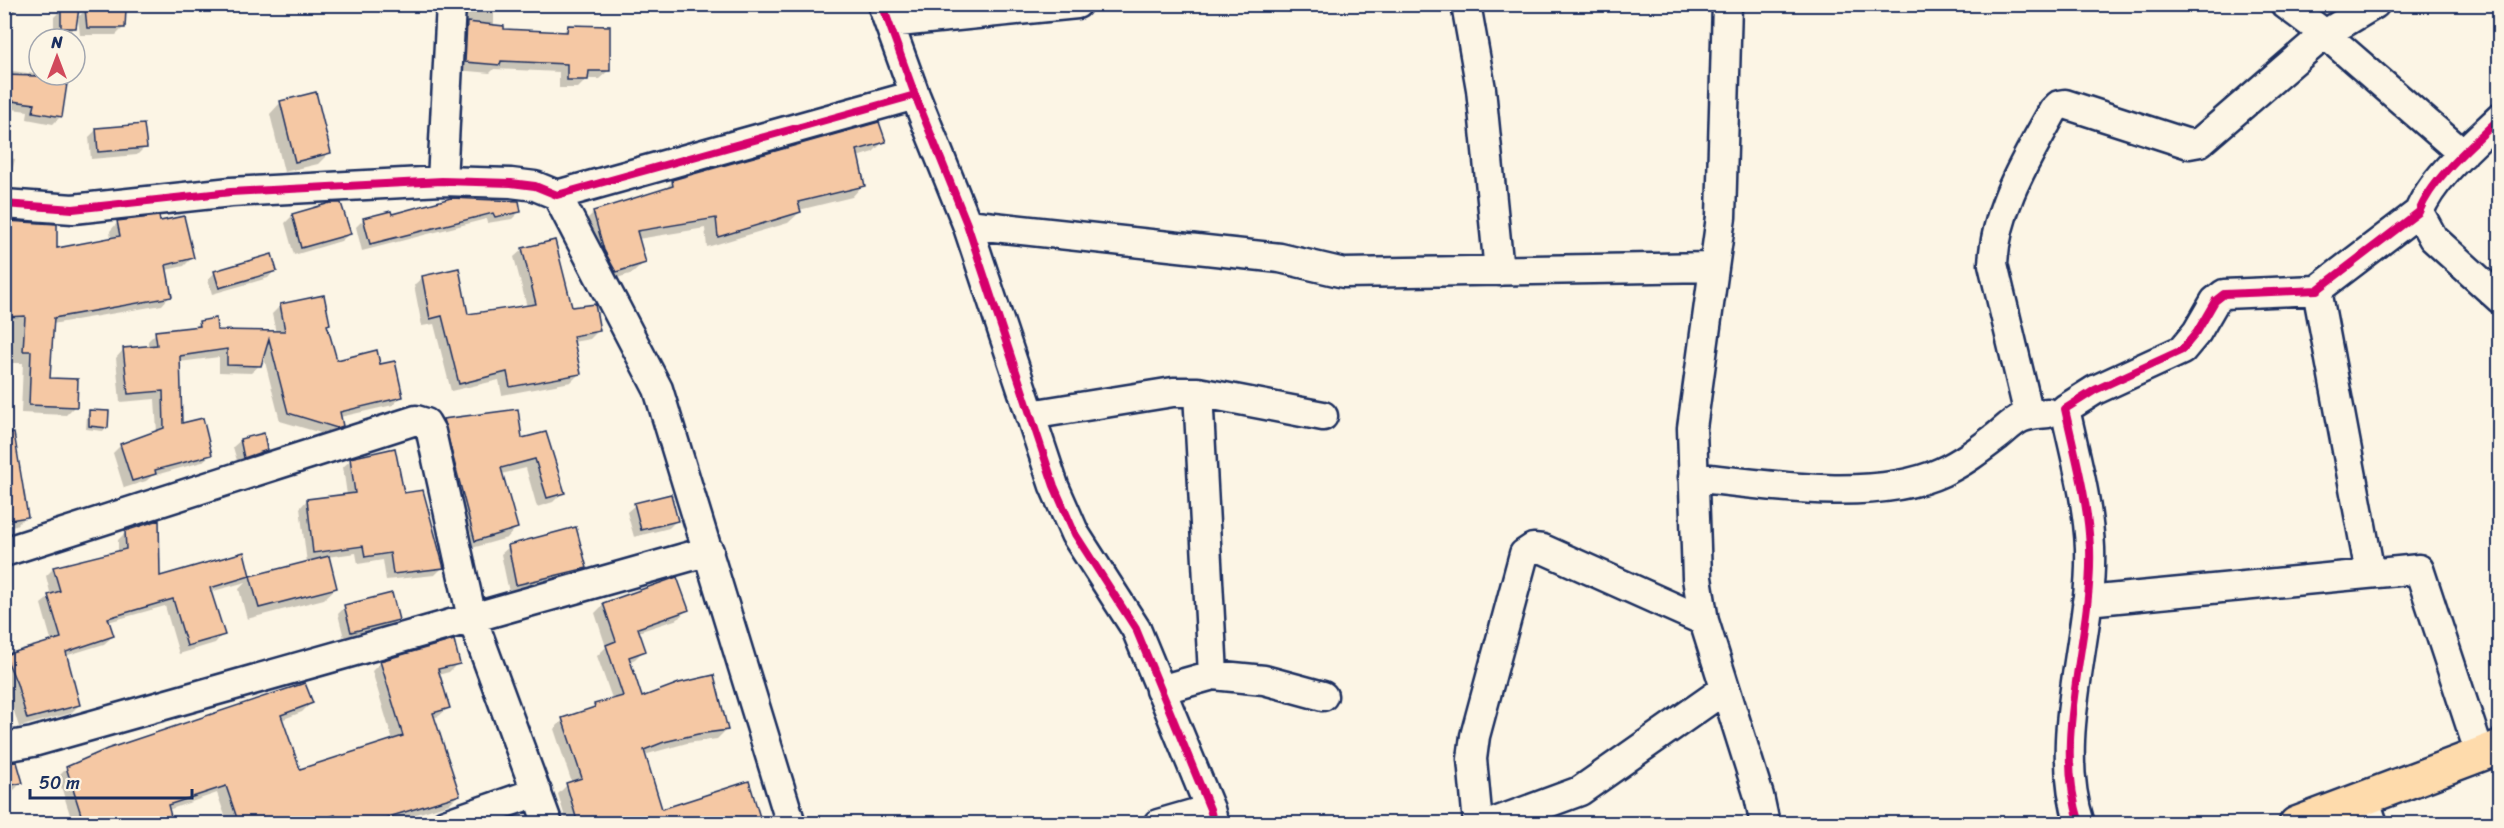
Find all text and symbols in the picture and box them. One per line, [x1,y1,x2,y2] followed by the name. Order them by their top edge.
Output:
[27,27,87,87] north arrow
[50,28,63,57] text: N
[30,762,192,800] scale bar
[39,767,80,799] text: 50 m

